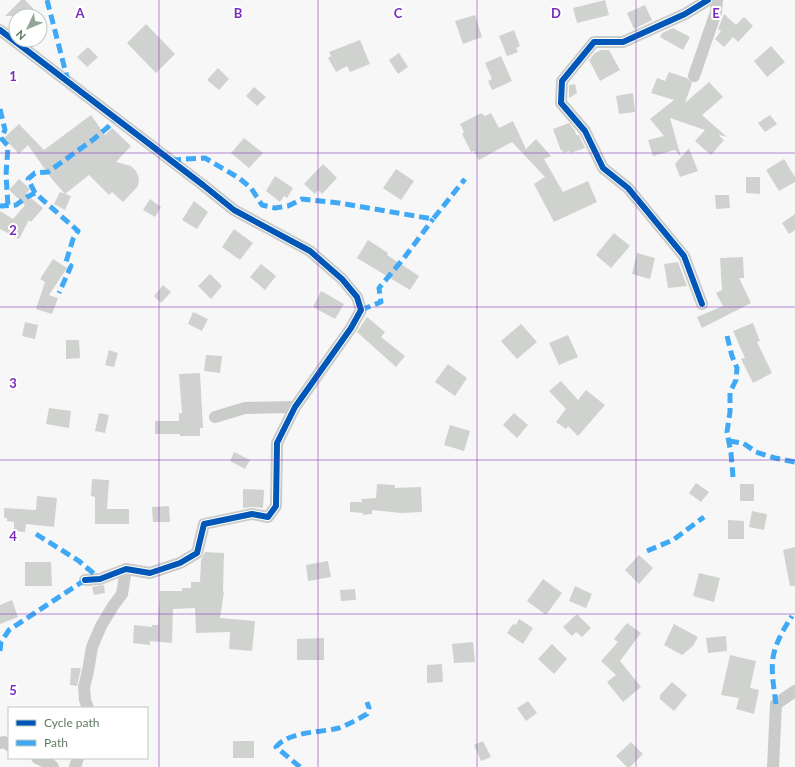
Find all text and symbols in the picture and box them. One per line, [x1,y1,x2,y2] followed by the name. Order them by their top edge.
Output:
[74,5,85,21] text: A
[234,5,243,21] text: B
[394,5,403,21] text: C
[551,5,561,21] text: D
[712,5,720,21] text: E
[8,8,48,48] north arrow
[13,28,28,43] text: N
[9,68,17,84] text: 1
[9,222,17,238] text: 2
[9,375,17,391] text: 3
[9,528,17,544] text: 4
[9,682,17,698] text: 5
[8,707,148,759] legend
[44,715,99,730] text: Cycle path
[44,735,68,750] text: Path

